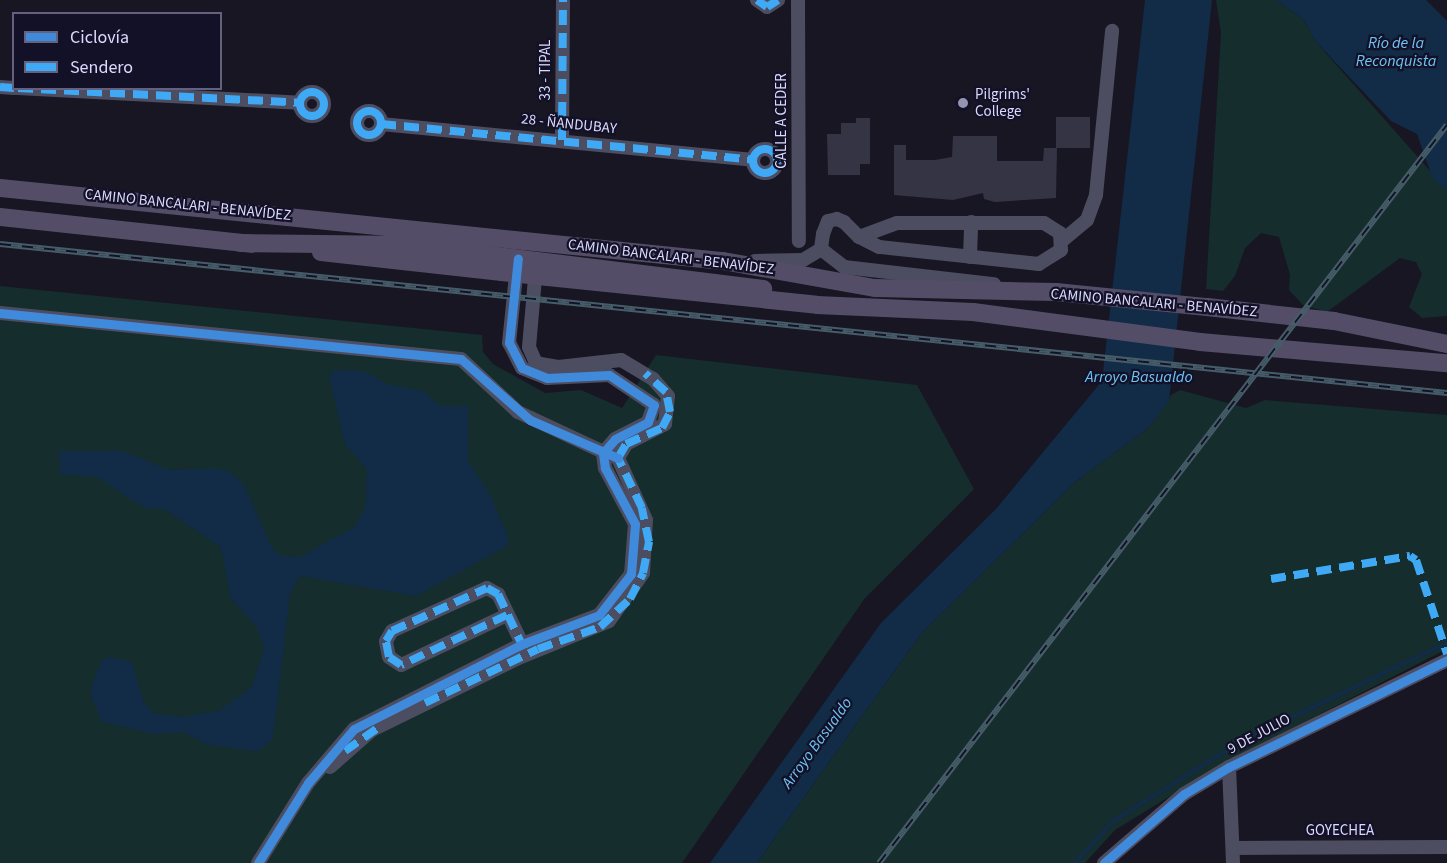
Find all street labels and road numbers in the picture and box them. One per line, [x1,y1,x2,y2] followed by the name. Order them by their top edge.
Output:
[537,40,555,100] street label: 33 - TIPAL
[773,73,791,169] street label: CALLE A CEDER
[520,110,618,138] street label: 28 - ÑANDUBAY
[84,185,292,225] street label: CAMINO BANCALARI - BENAVÍDEZ
[567,235,775,279] street label: CAMINO BANCALARI - BENAVÍDEZ
[1050,285,1258,321] street label: CAMINO BANCALARI - BENAVÍDEZ
[1224,710,1294,758] street label: 9 DE JULIO
[1306,822,1374,840] street label: GOYECHEA

